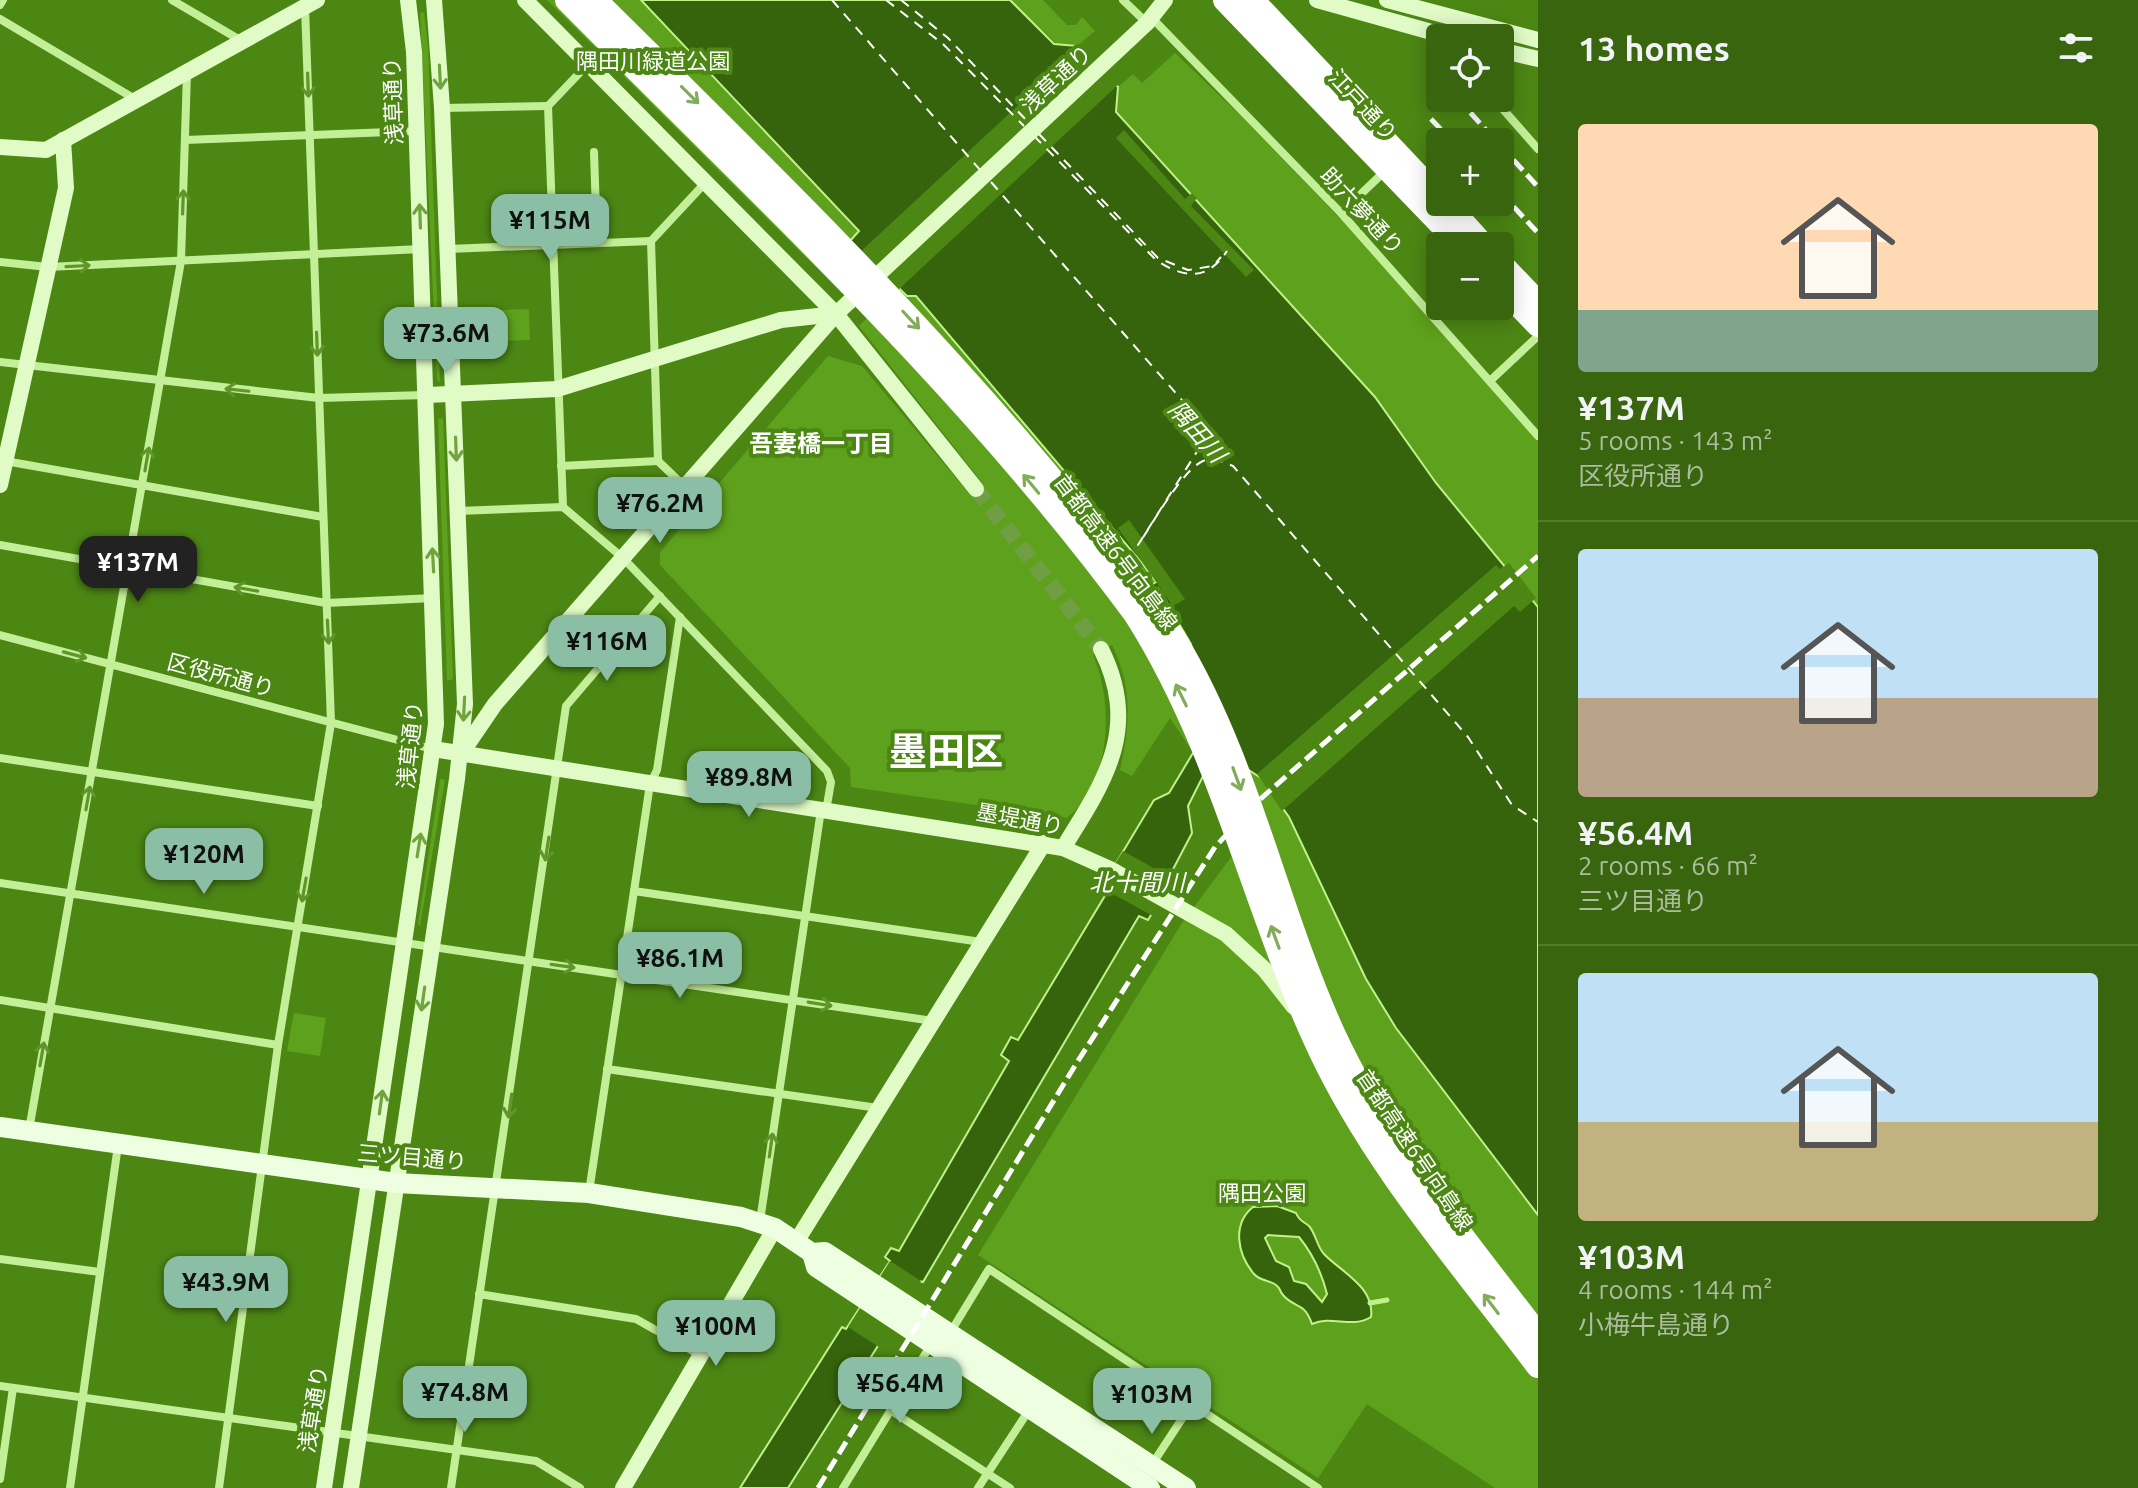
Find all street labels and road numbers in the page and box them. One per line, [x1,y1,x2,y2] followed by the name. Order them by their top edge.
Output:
[1015,39,1096,118] street label: 浅草通り
[378,57,407,145] street label: 浅草通り
[1324,64,1403,145] street label: 江戸通り
[1316,162,1409,259] street label: 助六夢通り
[1050,469,1183,634] street label: 首都高速6号向島線
[165,648,277,701] street label: 区役所通り
[392,700,427,790] street label: 浅草通り
[975,799,1066,838] street label: 墨堤通り
[1352,1065,1478,1235] street label: 首都高速6号向島線
[356,1139,468,1174] street label: 三ツ目通り
[293,1364,332,1454] street label: 浅草通り

